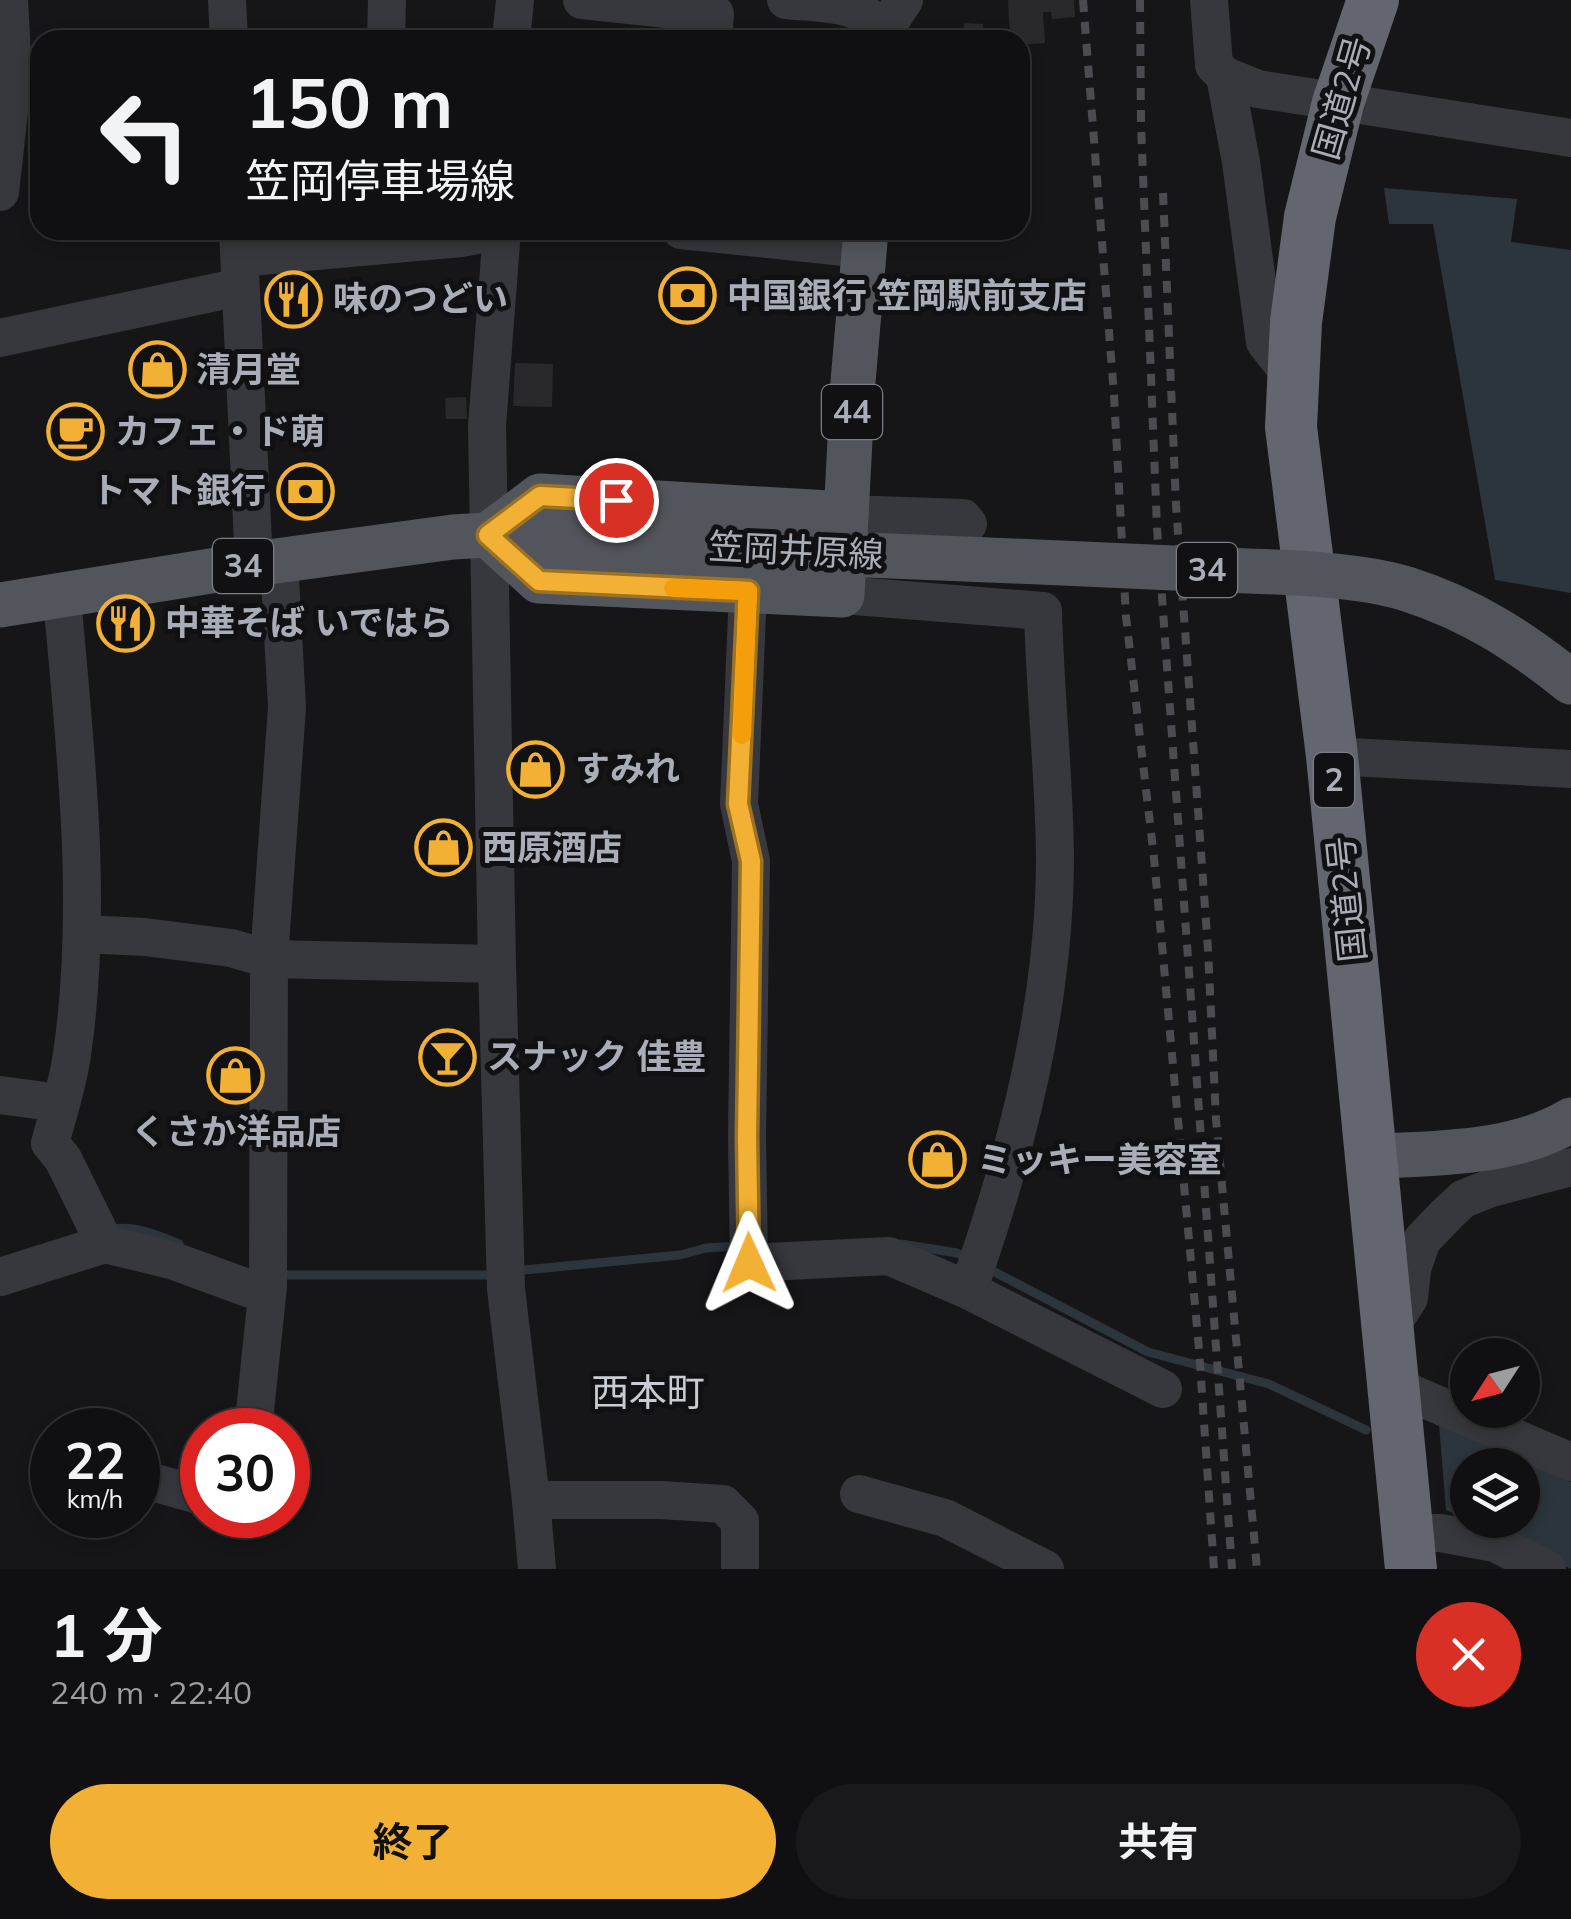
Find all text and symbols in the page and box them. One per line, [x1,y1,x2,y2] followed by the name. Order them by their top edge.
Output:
[1303,31,1380,164] street label: 国道2号
[245,58,453,146] text: 150 m
[80,70,210,200] icon: left
[245,152,515,208] text: 笠岡停車場線
[658,266,718,326] bank icon: 中国銀行 笠岡駅前支店
[264,269,324,329] restaurant icon: 味のつどい
[727,273,1087,317] place label: 中国銀行 笠岡駅前支店
[333,276,508,320] place label: 味のつどい
[127,340,187,400] shop icon: 清月堂
[196,347,301,391] place label: 清月堂
[822,385,882,439] road number: 44
[46,402,106,462] cafe icon: カフェ・ド萌
[115,409,325,453] place label: カフェ・ド萌
[574,458,659,543] pin
[275,461,335,521] bank icon: トマト銀行
[91,468,266,512] place label: トマト銀行
[589,473,644,528] icon: arrive
[708,523,885,577] street label: 笠岡井原線
[213,539,273,593] road number: 34
[1177,543,1237,597] road number: 34
[96,593,156,653] restaurant icon: 中華そば いではら
[165,600,454,644] place label: 中華そば いではら
[506,739,566,799] shop icon: すみれ
[575,746,680,790] place label: すみれ
[1314,753,1354,807] road number: 2
[413,818,473,878] shop icon: 西原酒店
[482,825,622,869] place label: 西原酒店
[1318,834,1374,964] street label: 国道2号
[418,1027,478,1087] bar icon: スナック 佳豊
[487,1034,707,1078] place label: スナック 佳豊
[206,1046,266,1106] shop icon: くさか洋品店
[131,1109,341,1153] place label: くさか洋品店
[908,1130,968,1190] shop icon: ミッキー美容室
[977,1137,1222,1181] place label: ミッキー美容室
[697,1211,801,1315] position arrow
[1450,1338,1540,1428] north arrow
[1450,1338,1540,1538] map controls
[591,1368,705,1416] district label: 西本町
[180,1408,310,1538] speed limit sign: 30
[65,1429,125,1492] text: 22
[1450,1448,1540,1538] button: layers
[67,1483,123,1514] text: km/h
[50,1597,162,1672] text: 1 分
[1416,1602,1521,1707] button: close
[50,1672,252,1712] text: 240 m · 22:40
[50,1784,776,1899] button: 終了
[796,1784,1521,1899] button: 共有

